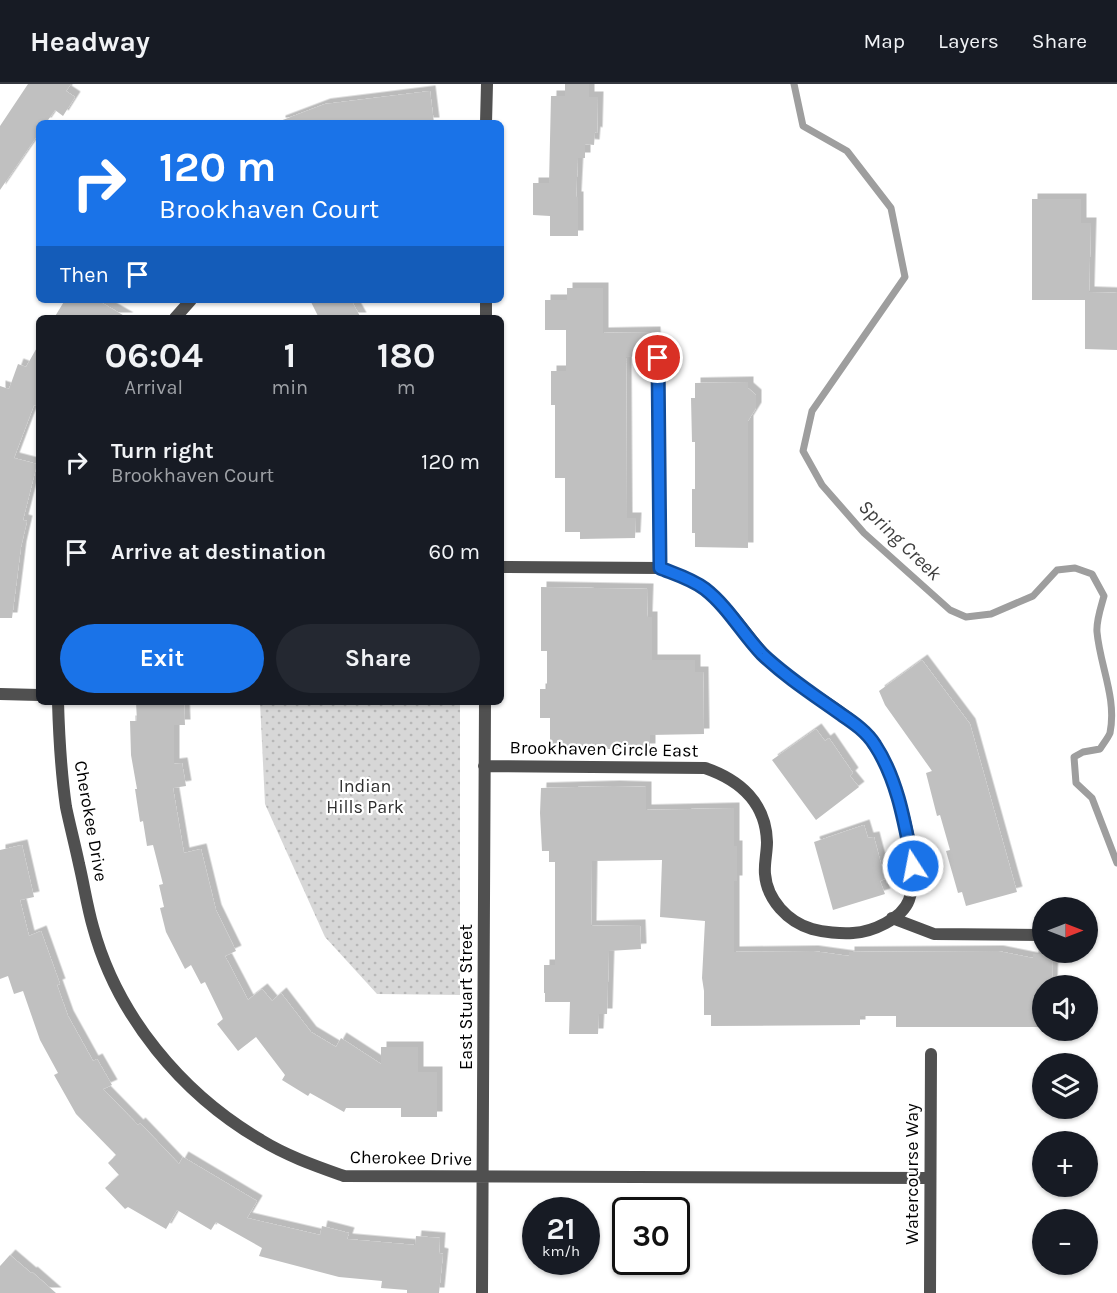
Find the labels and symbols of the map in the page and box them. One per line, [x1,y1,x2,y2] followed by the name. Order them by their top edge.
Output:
[632,332,683,383] pin
[854,495,947,586] water label: Spring Creek
[509,736,699,762] street label: Brookhaven Circle East
[70,759,112,883] street label: Cherokee Drive
[326,775,404,818] park label: Indian Hills Park
[881,834,945,898] position arrow
[1032,897,1098,963] north arrow
[455,924,477,1070] street label: East Stuart Street
[901,1103,923,1245] street label: Watercourse Way
[350,1146,472,1170] street label: Cherokee Drive
[612,1197,690,1275] speed limit sign: 30

